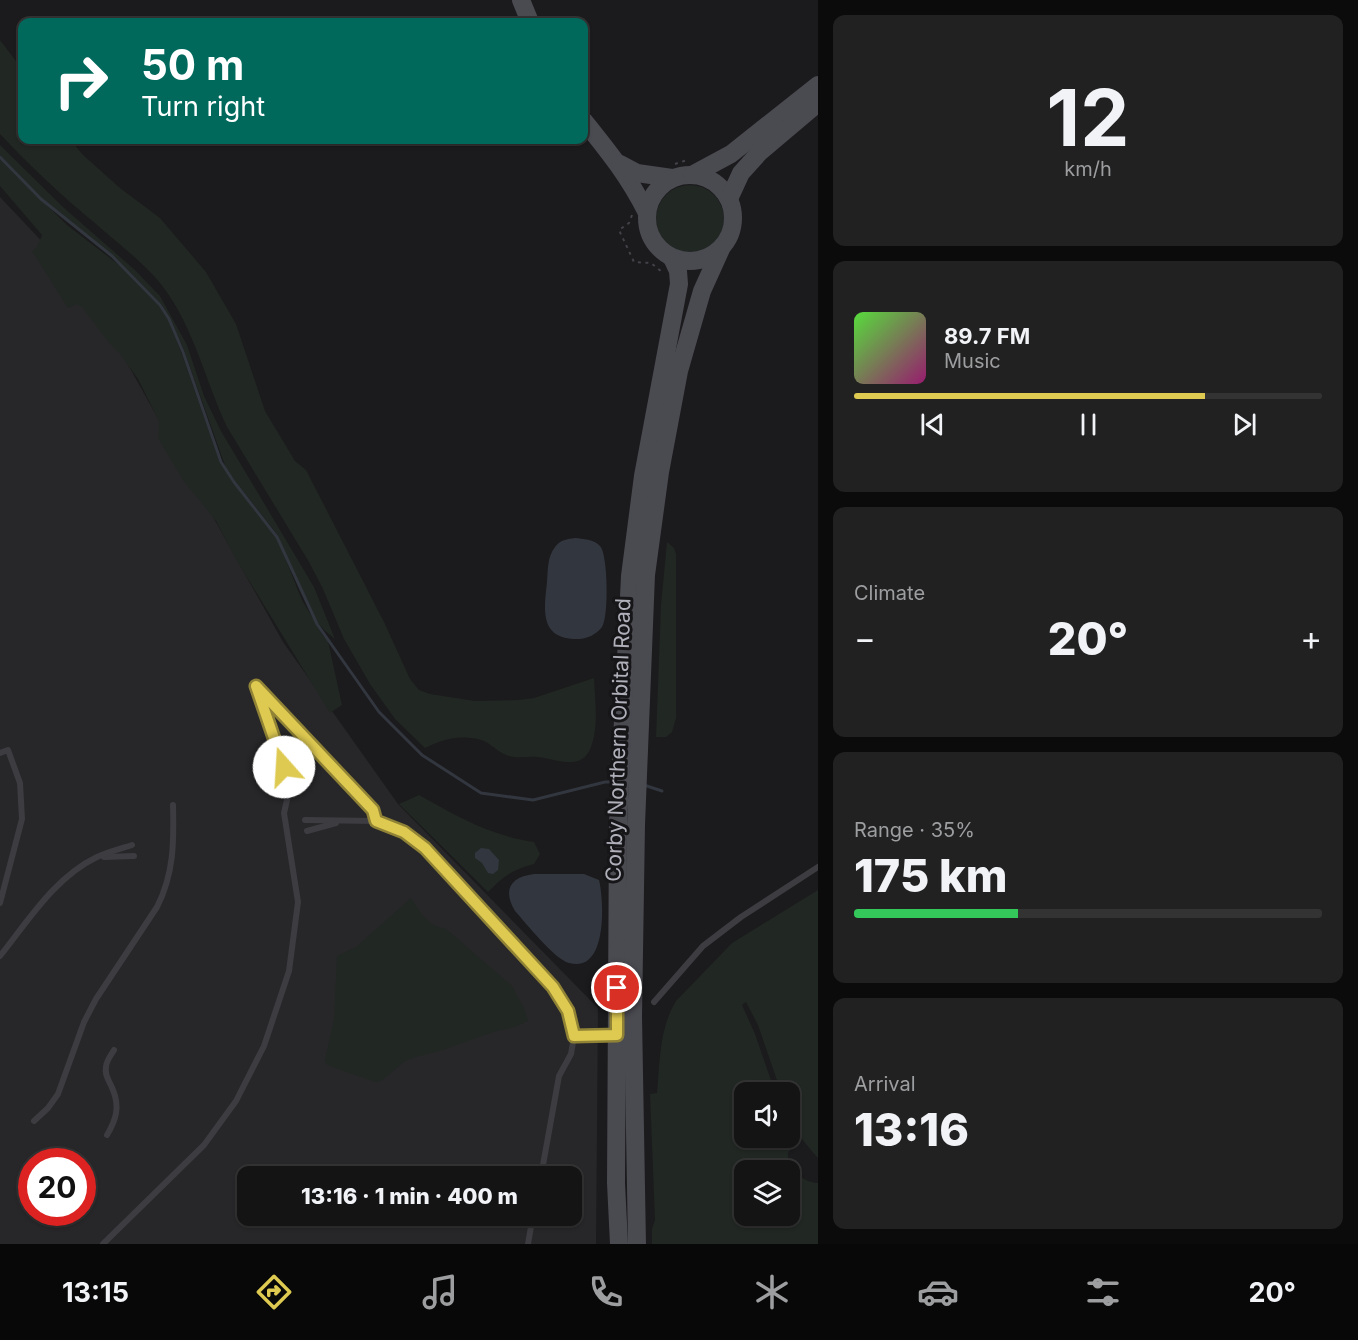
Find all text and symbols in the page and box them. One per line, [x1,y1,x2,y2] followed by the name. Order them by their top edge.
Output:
[141,39,244,90] text: 50 m
[42,42,120,120] icon: right
[1047,70,1129,165] text: 12
[141,90,265,123] text: Turn right
[1064,157,1112,181] text: km/h
[944,323,1030,349] text: 89.7 FM
[944,349,1001,373] text: Music
[916,408,949,441] icon: previous
[1072,408,1105,441] icon: pause
[1228,408,1261,441] icon: next
[854,581,925,605] text: Climate
[601,598,635,882] street label: Corby Northern Orbital Road
[1048,611,1128,666] text: 20°
[854,618,876,658] text: −
[1300,618,1322,658] text: +
[252,735,316,799] position arrow
[854,818,975,842] text: Range · 35%
[854,848,1007,903] text: 175 km
[591,962,642,1013] pin
[600,971,633,1004] icon: arrive
[854,1072,916,1096] text: Arrival
[734,1082,800,1226] map controls
[734,1082,800,1148] button: sound
[854,1102,969,1157] text: 13:16
[18,1148,96,1226] speed limit sign: 20
[734,1160,800,1226] button: layers
[301,1183,518,1209] text: 13:16 · 1 min · 400 m
[253,1271,295,1313] icon: directions
[419,1271,461,1313] icon: music
[585,1271,627,1313] icon: phone
[751,1271,793,1313] icon: climate
[917,1271,959,1313] icon: car
[1082,1271,1124,1313] icon: filters
[62,1276,129,1309] text: 13:15
[1248,1276,1296,1309] text: 20°

